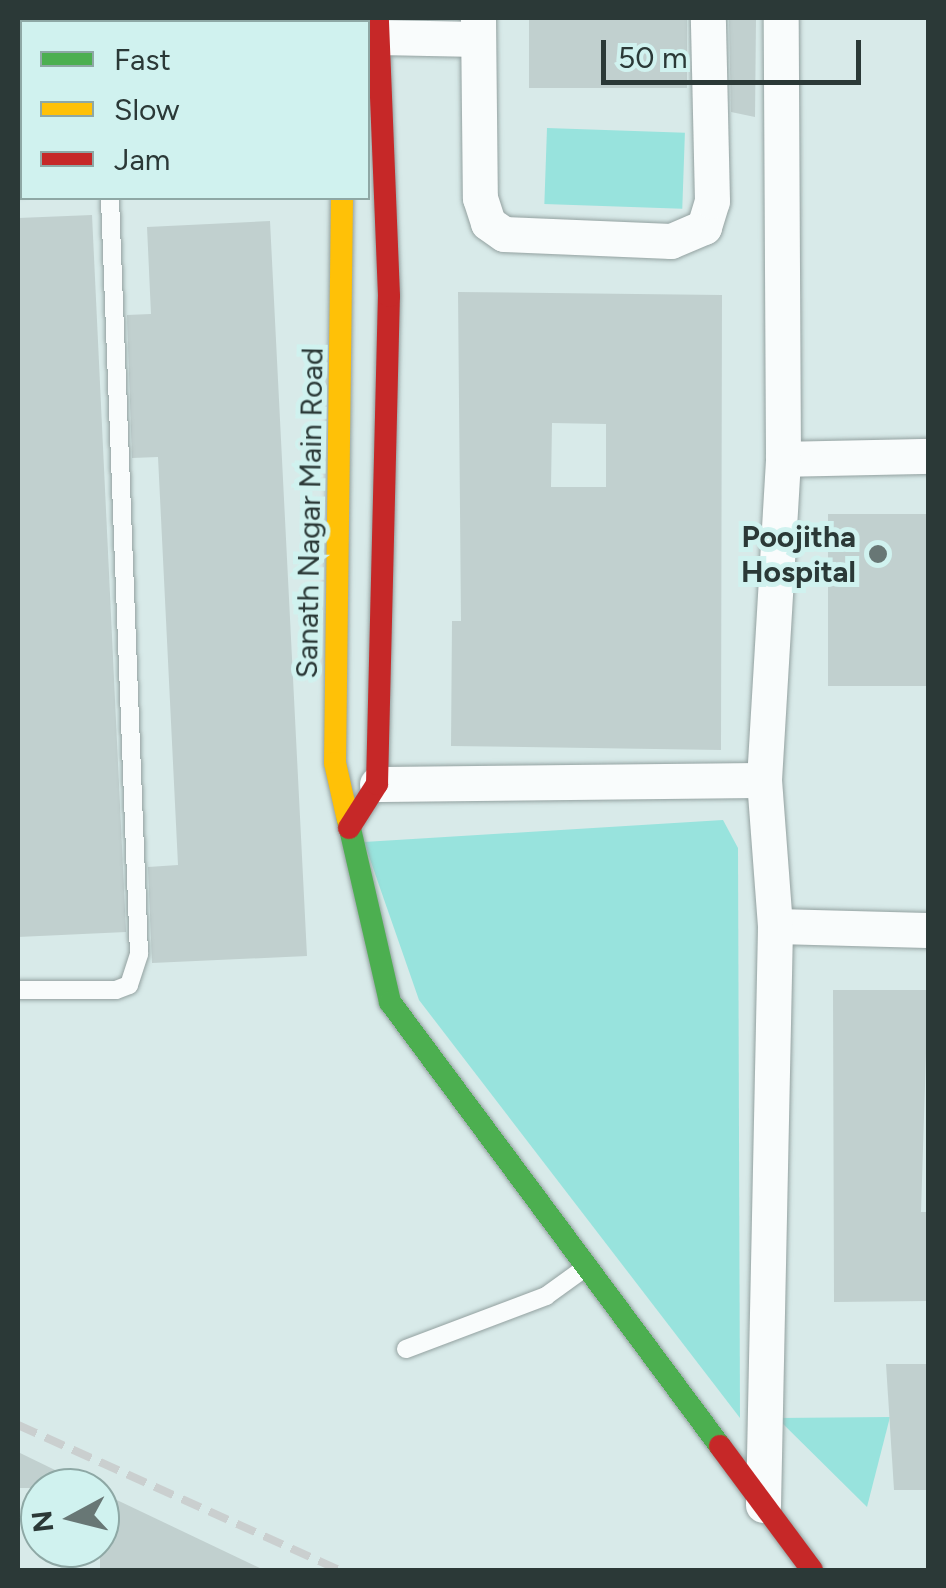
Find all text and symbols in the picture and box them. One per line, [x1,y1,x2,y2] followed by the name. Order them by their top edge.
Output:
[20,20,370,200] legend
[606,20,866,82] scale bar
[618,39,687,76] text: 50 m
[114,41,171,78] text: Fast
[114,91,180,128] text: Slow
[114,141,170,178] text: Jam
[289,347,331,679] street label: Sanath Nagar Main Road
[741,519,856,590] place label: Poojitha Hospital
[865,541,891,567] marker: Poojitha Hospital
[20,1468,120,1568] north arrow
[24,1509,60,1534] text: N

